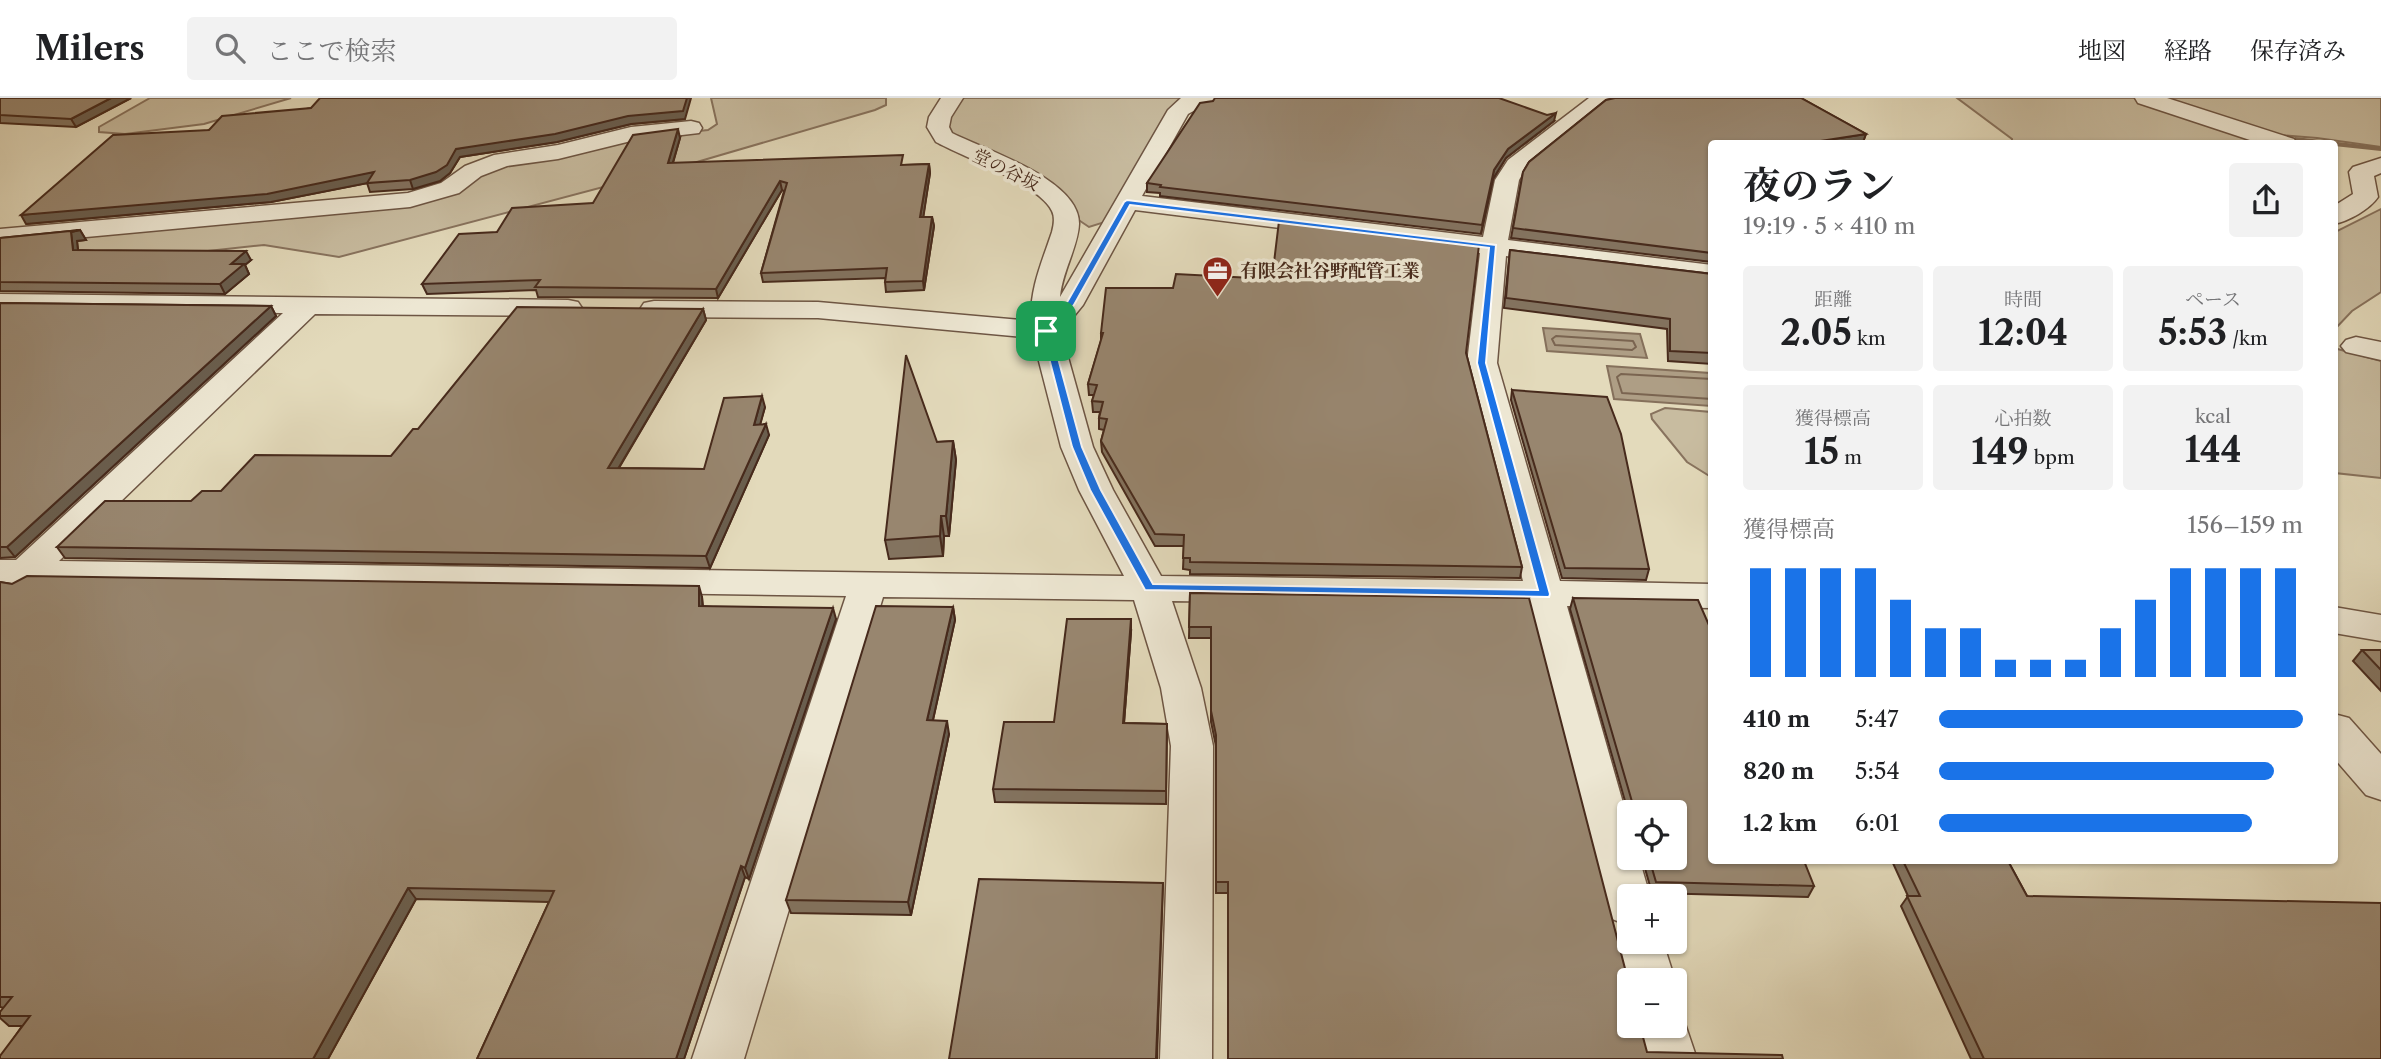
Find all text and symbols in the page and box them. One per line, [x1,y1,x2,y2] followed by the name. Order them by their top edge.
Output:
[187,17,677,80] search box
[35,28,145,69] text: Milers
[211,29,249,67] icon: search
[267,35,397,67] text: ここで検索
[2078,36,2126,65] text: 地図
[2164,36,2212,65] text: 経路
[2250,36,2346,65] text: 保存済み
[969,144,1043,196] street label: 堂の谷坂
[1743,162,1895,209] text: 夜のラン
[2229,163,2303,237] button: share
[1743,212,1915,240] text: 19:19 · 5 × 410 m
[1200,254,1234,298] office icon: 有限会社谷野配管工業
[1240,260,1420,282] place label: 有限会社谷野配管工業
[1814,288,1852,311] text: 距離
[2004,288,2042,311] text: 時間
[2185,288,2241,311] text: ペース
[1016,301,1076,361] pin
[1780,311,1852,354] text: 2.05
[1978,311,2068,354] text: 12:04
[2158,311,2227,354] text: 5:53
[1027,312,1065,350] icon: arrive
[1852,327,1886,350] text: km
[2227,327,2268,350] text: /km
[2195,405,2231,428] text: kcal
[1795,407,1871,430] text: 獲得標高
[1994,407,2052,430] text: 心拍数
[2184,428,2242,471] text: 144
[1804,430,1839,473] text: 15
[1971,430,2029,473] text: 149
[1839,446,1862,469] text: m
[2029,446,2075,469] text: bpm
[2187,511,2303,539] text: 156–159 m
[1743,515,1835,543] text: 獲得標高
[1743,705,1810,733] text: 410 m
[1855,705,1899,733] text: 5:47
[1743,757,1814,785] text: 820 m
[1855,757,1900,785] text: 5:54
[1617,800,1687,1038] map controls
[1617,800,1687,870] button: locate
[1743,809,1817,837] text: 1.2 km
[1855,809,1899,837] text: 6:01
[1617,884,1687,954] button: +
[1617,968,1687,1038] button: −

